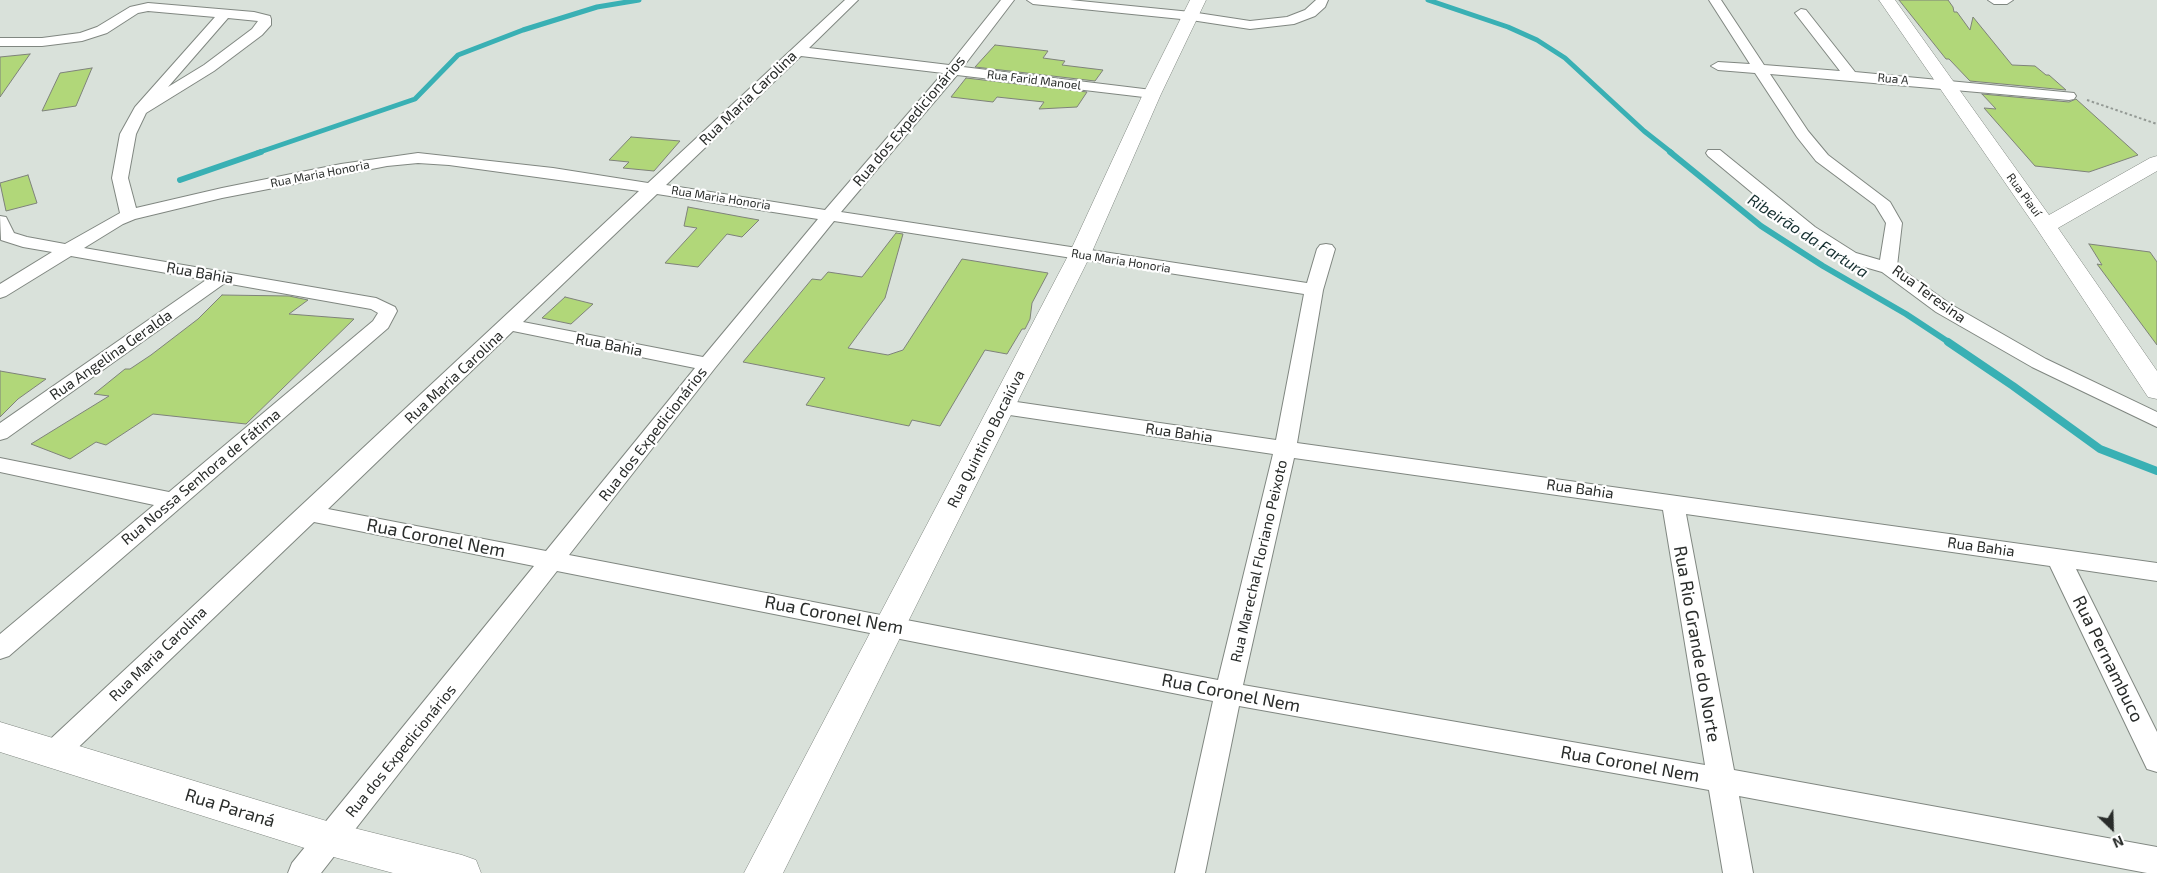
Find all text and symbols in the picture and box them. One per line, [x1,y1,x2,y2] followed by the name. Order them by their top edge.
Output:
[696,47,800,149] street label: Rua Maria Carolina
[849,52,969,190] street label: Rua dos Expedicionários
[986,67,1082,93] street label: Rua Farid Manoel
[1877,70,1909,88] street label: Rua A
[269,157,371,191] street label: Rua Maria Honoria
[2003,171,2045,219] street label: Rua Piauí
[670,183,772,213] street label: Rua Maria Honoria
[1744,190,1872,282] water label: Ribeirão da Fartura
[1070,246,1172,276] street label: Rua Maria Honoria
[165,258,235,288] street label: Rua Bahia
[1889,261,1969,327] street label: Rua Teresina
[46,306,176,404] street label: Rua Angelina Geralda
[401,327,507,427] street label: Rua Maria Carolina
[574,330,644,360] street label: Rua Bahia
[595,363,711,505] street label: Rua dos Expedicionários
[943,367,1029,511] street label: Rua Quintino Bocaiúva
[118,405,284,549] street label: Rua Nossa Senhora de Fátima
[1144,419,1214,447] street label: Rua Bahia
[1227,458,1291,664] street label: Rua Marechal Floriano Peixoto
[1545,475,1615,503] street label: Rua Bahia
[365,514,507,562] street label: Rua Coronel Nem
[1946,533,2016,561] street label: Rua Bahia
[1669,544,1725,744] street label: Rua Rio Grande do Norte
[763,591,905,639] street label: Rua Coronel Nem
[2068,592,2148,726] street label: Rua Pernambuco
[106,603,210,705] street label: Rua Maria Carolina
[1160,669,1302,717] street label: Rua Coronel Nem
[342,681,460,821] street label: Rua dos Expedicionários
[1559,741,1701,787] street label: Rua Coronel Nem
[182,784,278,832] street label: Rua Paraná
[2087,803,2137,853] north arrow
[2110,832,2126,852] text: N

